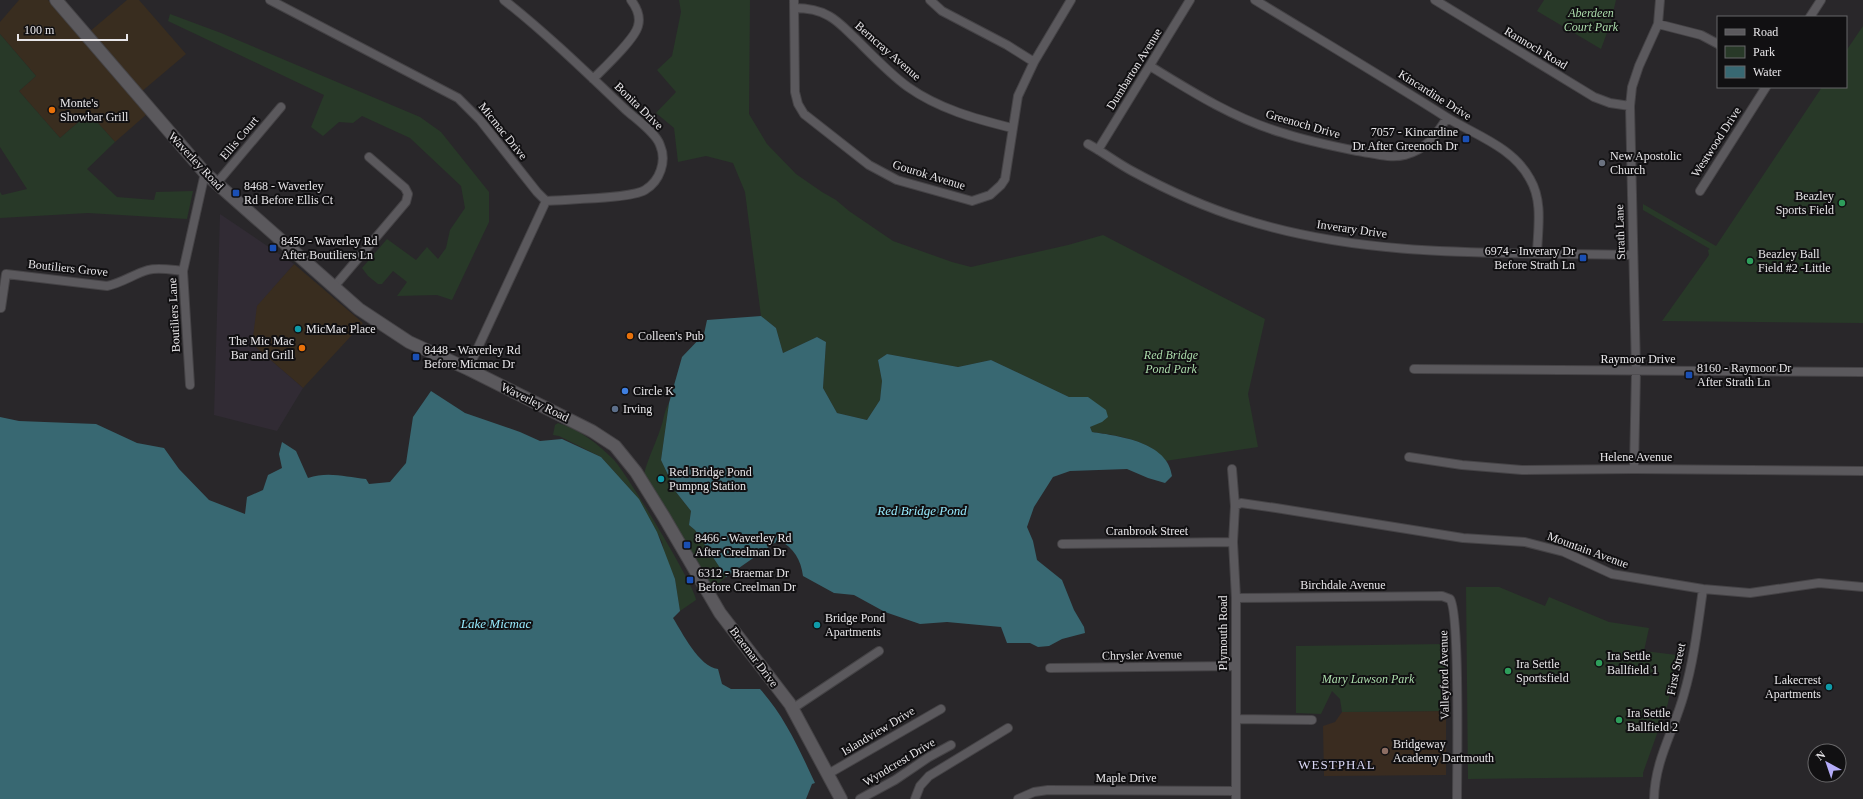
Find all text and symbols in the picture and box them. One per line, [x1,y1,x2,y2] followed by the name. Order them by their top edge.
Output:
[1564,6,1619,34] park label: Aberdeen Court Park
[18,16,127,42] scale bar
[1717,16,1847,88] legend
[852,19,924,83] street label: Berncray Avenue
[24,23,55,37] text: 100 m
[1502,24,1570,72] street label: Rannoch Road
[1753,25,1778,39] text: Road
[1103,26,1165,112] street label: Dumbarton Avenue
[1753,45,1775,59] text: Park
[1753,65,1781,79] text: Water
[1396,67,1474,123] street label: Kincardine Drive
[612,79,666,133] street label: Bonita Drive
[60,96,129,124] place label: Monte's Showbar Grill
[476,100,530,162] street label: Micmac Drive
[1688,104,1744,180] street label: Westwood Drive
[47,105,57,115] marker: Monte's Showbar Grill
[1264,107,1342,141] street label: Greenoch Drive
[217,113,262,163] street label: Ellis Court
[1352,125,1458,153] place label: 7057 - Kincardine Dr After Greenoch Dr
[166,129,226,193] street label: Waverley Road
[1461,134,1471,144] marker: 7057 - Kincardine Dr After Greenoch Dr
[1610,149,1682,177] place label: New Apostolic Church
[891,157,967,193] street label: Gourok Avenue
[1597,158,1607,168] marker: New Apostolic Church
[244,179,334,207] place label: 8468 - Waverley Rd Before Ellis Ct
[231,188,241,198] marker: 8468 - Waverley Rd Before Ellis Ct
[1776,189,1834,217] place label: Beazley Sports Field
[1837,198,1847,208] marker: Beazley Sports Field
[1612,204,1628,260] street label: Strath Lane
[1316,217,1388,241] street label: Inverary Drive
[281,234,377,262] place label: 8450 - Waverley Rd After Boutiliers Ln
[268,243,278,253] marker: 8450 - Waverley Rd After Boutiliers Ln
[1485,244,1575,272] place label: 6974 - Inverary Dr Before Strath Ln
[1758,247,1831,275] place label: Beazley Ball Field #2 -Little
[1578,253,1588,263] marker: 6974 - Inverary Dr Before Strath Ln
[1745,256,1755,266] marker: Beazley Ball Field #2 -Little
[27,257,109,279] street label: Boutiliers Grove
[165,278,183,352] street label: Boutiliers Lane
[306,322,376,336] place label: MicMac Place
[293,324,303,334] marker: MicMac Place
[638,329,704,343] place label: Colleen's Pub
[625,331,635,341] marker: Colleen's Pub
[229,334,295,362] place label: The Mic Mac Bar and Grill
[297,343,307,353] marker: The Mic Mac Bar and Grill
[424,343,520,371] place label: 8448 - Waverley Rd Before Micmac Dr
[1143,348,1199,376] park label: Red Bridge Pond Park
[411,352,421,362] marker: 8448 - Waverley Rd Before Micmac Dr
[1601,352,1675,366] street label: Raymoor Drive
[1697,361,1791,389] place label: 8160 - Raymoor Dr After Strath Ln
[1684,370,1694,380] marker: 8160 - Raymoor Dr After Strath Ln
[499,379,571,425] street label: Waverley Road
[633,384,674,398] place label: Circle K
[620,386,630,396] marker: Circle K
[623,402,652,416] place label: Irving
[610,404,620,414] marker: Irving
[1600,450,1672,464] street label: Helene Avenue
[669,465,752,493] place label: Red Bridge Pond Pumpng Station
[656,474,666,484] marker: Red Bridge Pond Pumpng Station
[876,503,967,518] water label: Red Bridge Pond
[1106,524,1189,538] street label: Cranbrook Street
[1545,529,1631,571] street label: Mountain Avenue
[695,531,791,559] place label: 8466 - Waverley Rd After Creelman Dr
[682,540,692,550] marker: 8466 - Waverley Rd After Creelman Dr
[698,566,796,594] place label: 6312 - Braemar Dr Before Creelman Dr
[685,575,695,585] marker: 6312 - Braemar Dr Before Creelman Dr
[1300,578,1386,592] street label: Birchdale Avenue
[1216,595,1230,671] street label: Plymouth Road
[825,611,885,639] place label: Bridge Pond Apartments
[460,616,531,631] water label: Lake Micmac
[812,620,822,630] marker: Bridge Pond Apartments
[727,624,781,690] street label: Braemar Drive
[1436,630,1452,720] street label: Valleyford Avenue
[1664,641,1688,696] street label: First Street
[1102,647,1182,663] street label: Chrysler Avenue
[1607,649,1658,677] place label: Ira Settle Ballfield 1
[1516,657,1569,685] place label: Ira Settle Sportsfield
[1594,658,1604,668] marker: Ira Settle Ballfield 1
[1503,666,1513,676] marker: Ira Settle Sportsfield
[1321,672,1415,686] park label: Mary Lawson Park
[1765,673,1822,701] place label: Lakecrest Apartments
[1824,682,1834,692] marker: Lakecrest Apartments
[839,704,917,758] street label: Islandview Drive
[1627,706,1678,734] place label: Ira Settle Ballfield 2
[1614,715,1624,725] marker: Ira Settle Ballfield 2
[860,735,938,789] street label: Wyndcrest Drive
[1393,737,1494,765] place label: Bridgeway Academy Dartmouth
[1807,743,1847,783] north arrow
[1380,746,1390,756] marker: Bridgeway Academy Dartmouth
[1814,748,1828,762] text: N
[1298,757,1376,772] district label: WESTPHAL
[1096,771,1156,785] street label: Maple Drive

